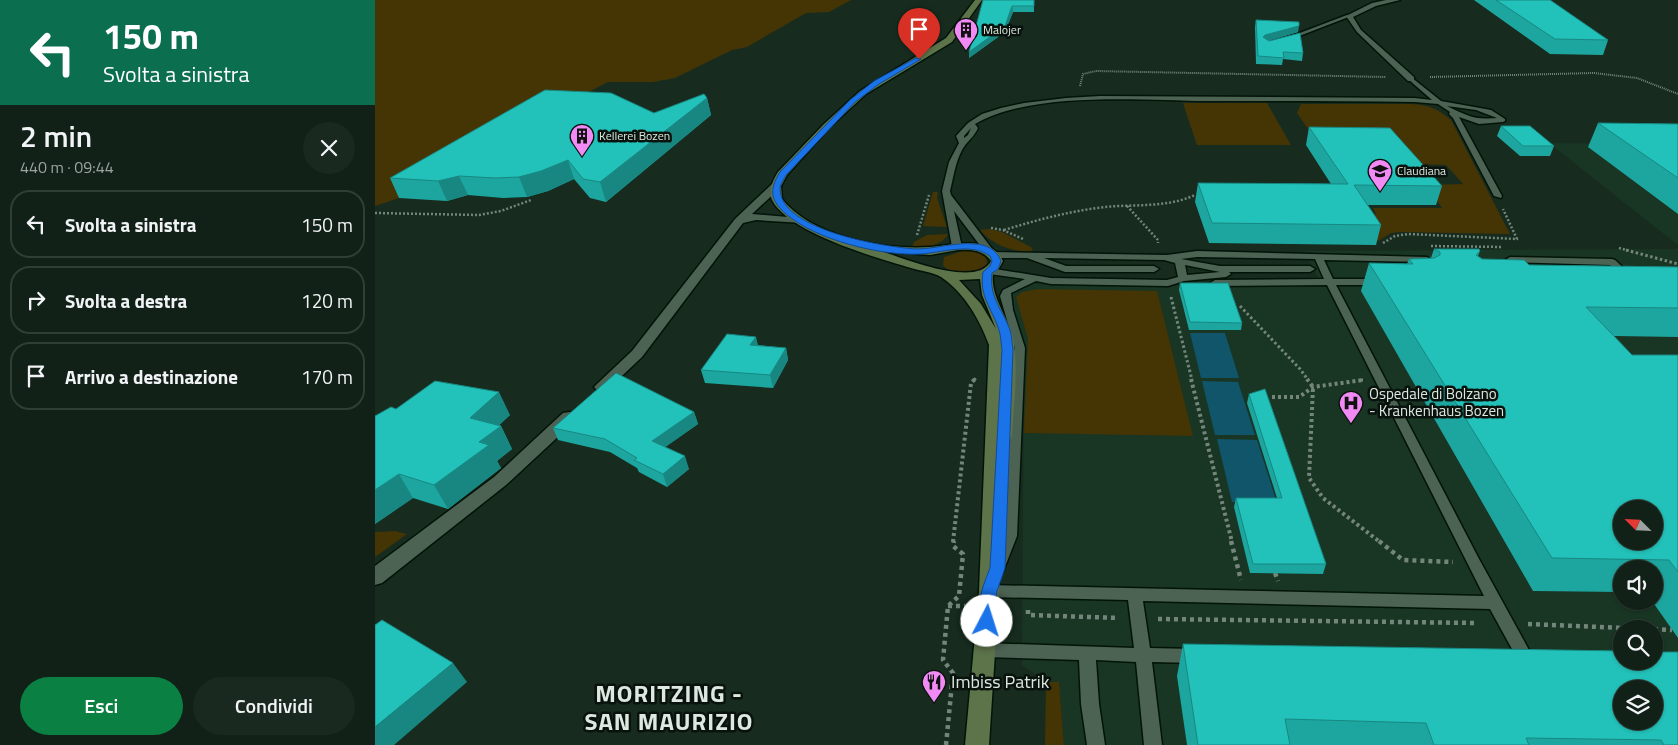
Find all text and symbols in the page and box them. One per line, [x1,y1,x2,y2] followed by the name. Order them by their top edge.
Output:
[898,8,940,59] pin
[103,9,199,63] text: 150 m
[905,15,933,43] icon: arrive
[953,17,979,51] building icon: Malojer
[20,20,85,85] icon: left
[983,20,1021,39] place label: Malojer
[103,57,250,91] text: Svolta a sinistra
[20,113,92,159] text: 2 min
[303,122,355,174] button: close
[569,123,595,157] building icon: Kellerei Bozen
[599,126,670,145] place label: Kellerei Bozen
[20,155,114,179] text: 440 m · 09:44
[1367,158,1393,192] school or university icon: Claudiana
[1397,161,1446,180] place label: Claudiana
[22,210,50,238] icon: left
[65,210,196,239] text: Svolta a sinistra
[301,210,353,239] text: 150 m
[22,286,50,314] icon: right
[65,286,187,315] text: Svolta a destra
[301,286,353,315] text: 120 m
[22,362,50,390] icon: arrive
[65,362,238,391] text: Arrivo a destinazione
[301,362,353,391] text: 170 m
[1369,382,1504,422] place label: Ospedale di Bolzano - Krankenhaus Bozen
[1338,390,1364,424] hospital icon: Ospedale di Bolzano - Krankenhaus Bozen
[1613,500,1663,550] north arrow
[1613,500,1663,730] map controls
[1613,560,1663,610] button: sound
[960,594,1012,646] position arrow
[1613,620,1663,670] button: search
[951,668,1050,695] place label: Imbiss Patrik
[921,669,947,703] restaurant icon: Imbiss Patrik
[585,675,753,739] district label: MORITZING - SAN MAURIZIO
[20,677,183,735] button: Esci
[193,677,355,735] button: Condividi
[1613,680,1663,730] button: layers

